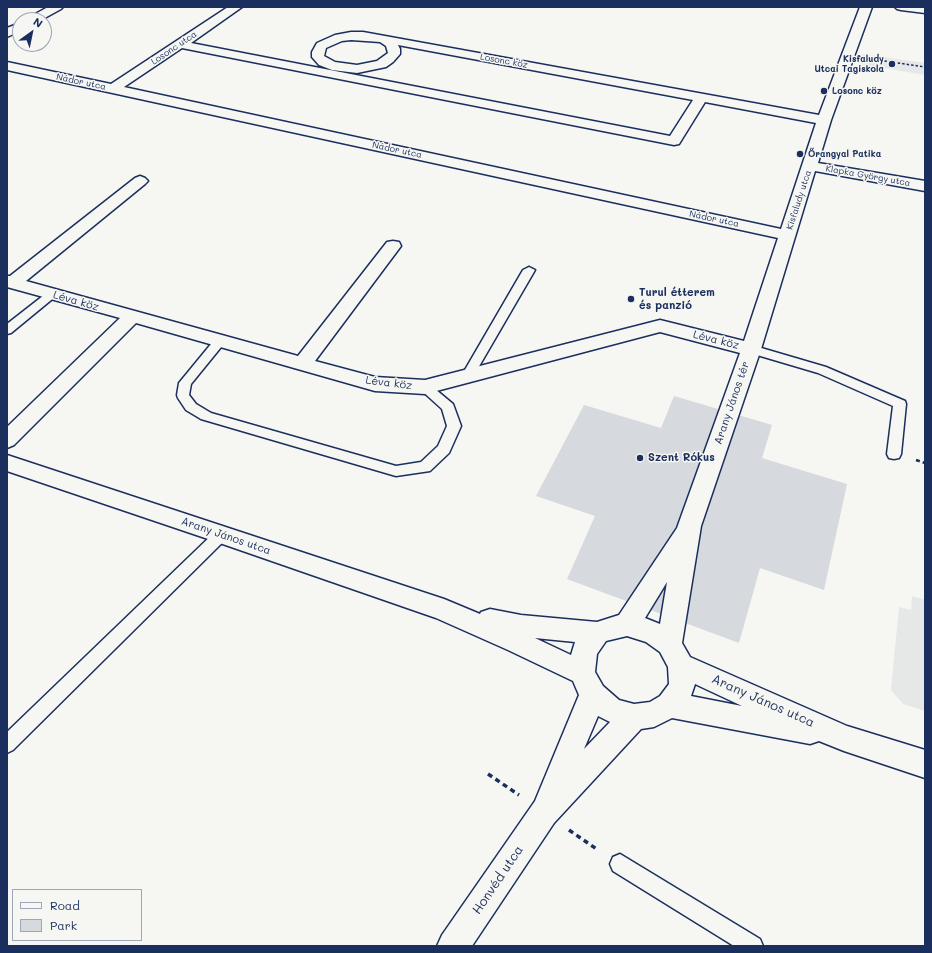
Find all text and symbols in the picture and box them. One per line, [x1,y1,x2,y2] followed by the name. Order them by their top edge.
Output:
[12,12,52,52] north arrow
[31,14,46,31] text: N
[149,29,199,67] street label: Losonc utca
[479,52,529,70] street label: Losonc köz
[814,54,884,75] place label: Kisfaludy Utcai Tagiskola
[887,59,897,69] marker: Kisfaludy Utcai Tagiskola
[55,71,107,93] street label: Nádor utca
[819,86,829,96] marker: Losonc köz
[832,86,882,96] place label: Losonc köz
[371,139,423,161] street label: Nádor utca
[795,149,805,159] marker: Őrangyal Patika
[808,149,881,159] place label: Őrangyal Patika
[825,163,911,189] street label: Klapka György utca
[784,169,814,231] street label: Kisfaludy utca
[688,208,740,230] street label: Nádor utca
[639,286,715,312] place label: Turul étterem és panzió
[52,288,100,314] street label: Léva köz
[626,294,636,304] marker: Turul étterem és panzió
[692,328,740,352] street label: Léva köz
[712,360,752,446] street label: Arany János tér
[365,374,413,392] street label: Léva köz
[648,451,715,465] place label: Szent Rókus
[635,453,645,463] marker: Szent Rókus
[179,514,273,558] street label: Arany János utca
[709,671,817,731] street label: Arany János utca
[469,843,527,917] street label: Honvéd utca
[12,889,142,941] legend
[50,897,80,913] text: Road
[50,917,77,933] text: Park

